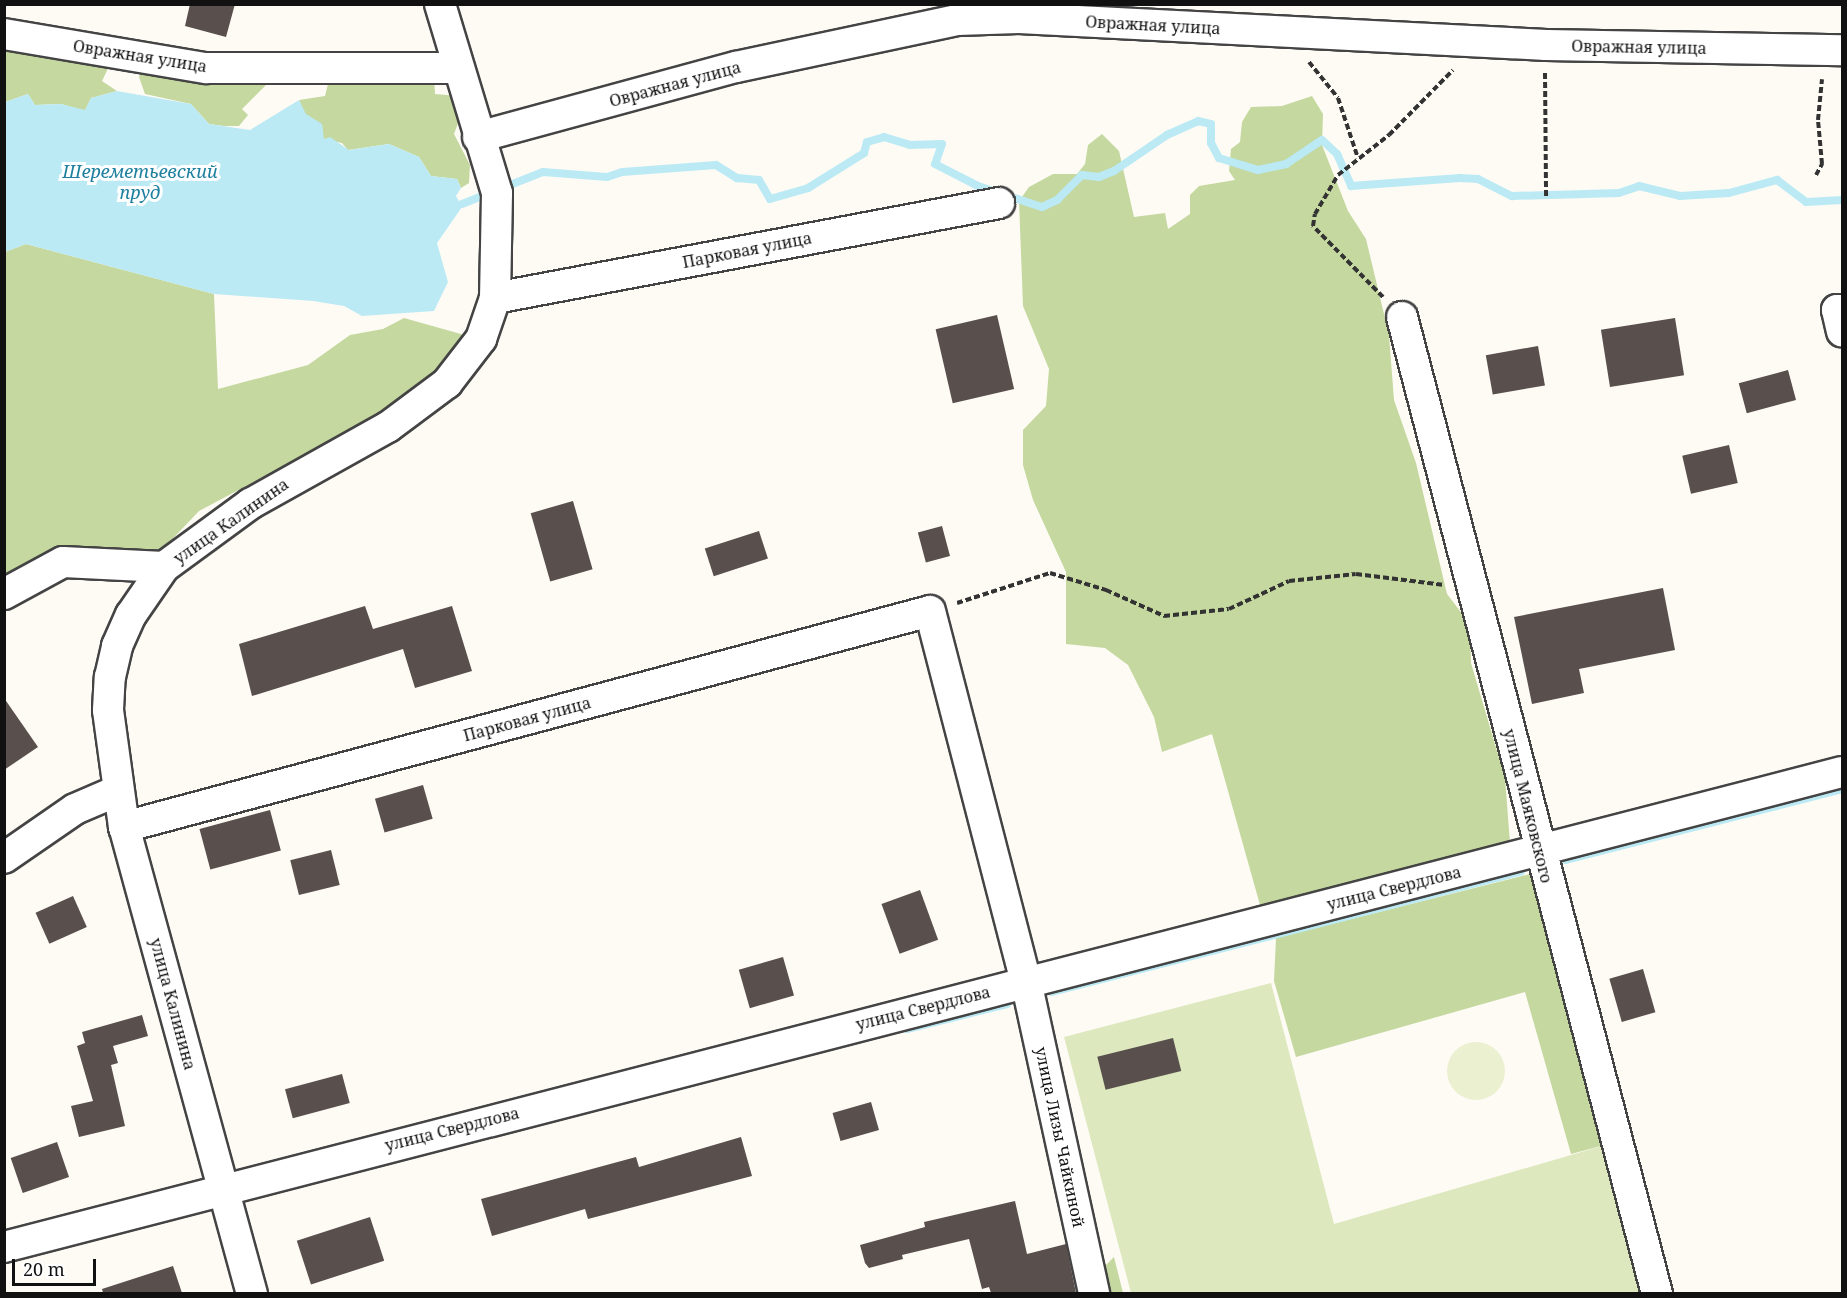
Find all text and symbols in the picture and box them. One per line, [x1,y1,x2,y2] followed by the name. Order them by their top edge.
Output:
[1085,12,1221,38] street label: Овражная улица
[72,36,208,76] street label: Овражная улица
[1571,36,1707,58] street label: Овражная улица
[607,57,743,111] street label: Овражная улица
[62,161,218,204] water label: Шереметьевский пруд
[681,228,813,272] street label: Парковая улица
[170,474,292,568] street label: улица Калинина
[461,693,593,745] street label: Парковая улица
[1500,727,1556,885] street label: улица Маяковского
[1325,862,1463,914] street label: улица Свердлова
[146,936,200,1072] street label: улица Калинина
[854,982,992,1034] street label: улица Свердлова
[1031,1045,1089,1229] street label: улица Лизы Чайкиной
[383,1103,521,1155] street label: улица Свердлова
[15,1247,99,1285] scale bar
[23,1257,65,1281] text: 20 m

